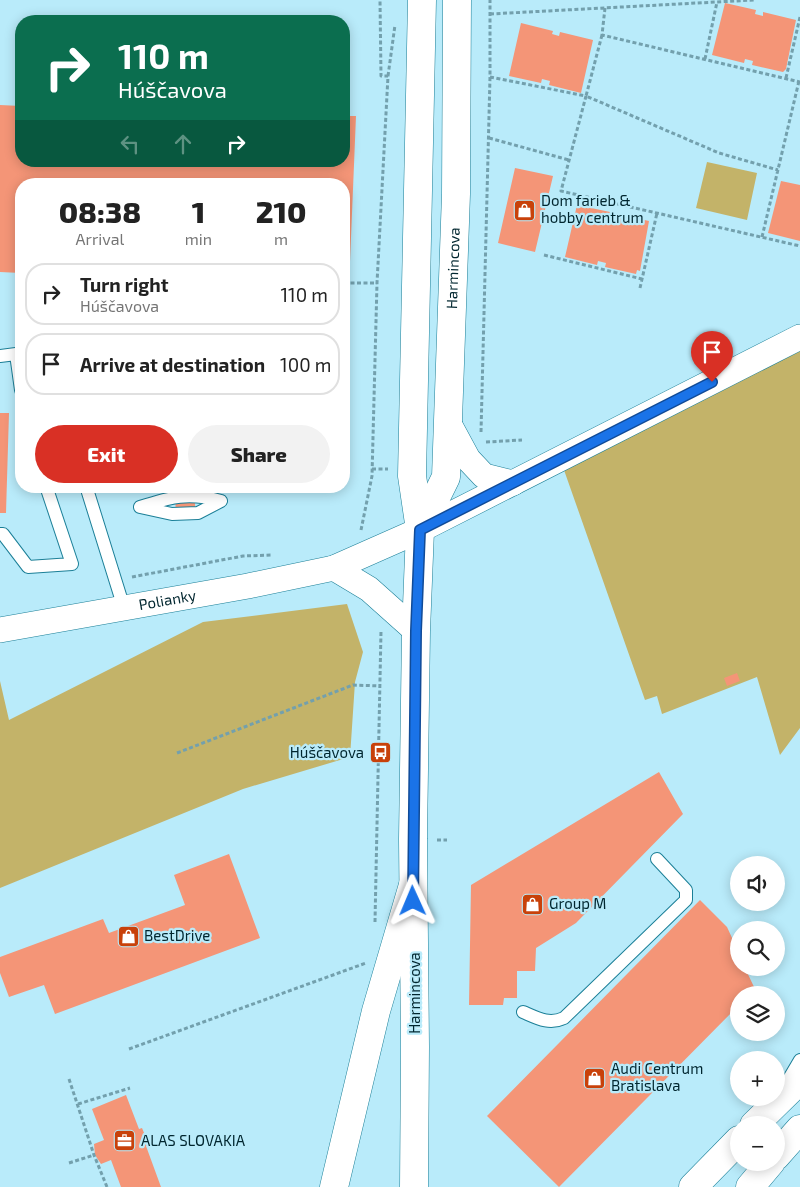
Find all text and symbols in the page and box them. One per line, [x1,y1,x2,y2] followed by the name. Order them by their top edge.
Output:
[118,34,209,76] text: 110 m
[35,35,100,100] icon: right
[118,76,227,102] text: Húščavova
[116,130,144,158] icon: left
[169,130,197,158] icon: ahead
[222,130,250,158] icon: right
[541,191,644,226] place label: Dom farieb & hobby centrum
[59,193,141,229] text: 08:38
[192,193,205,229] text: 1
[256,193,306,229] text: 210
[513,198,537,222] shop icon: Dom farieb & hobby centrum
[442,227,463,309] street label: Harmincova
[76,229,124,248] text: Arrival
[185,229,212,248] text: min
[274,229,288,248] text: m
[80,273,168,296] text: Turn right
[37,280,65,308] icon: right
[281,283,328,306] text: 110 m
[80,296,159,315] text: Húščavova
[691,331,733,382] pin
[698,338,726,366] icon: arrive
[37,350,65,378] icon: arrive
[80,353,265,376] text: Arrive at destination
[280,353,331,376] text: 100 m
[35,425,178,483] button: Exit
[188,425,330,483] button: Share
[137,585,197,613] street label: Polianky
[368,741,392,765] bus stop icon: Húščavova
[290,743,364,761] place label: Húščavova
[730,856,785,1171] map controls
[730,856,785,911] button: sound
[386,874,438,926] position arrow
[521,892,545,916] shop icon: Group M
[549,894,607,912] place label: Group M
[730,921,785,976] button: search
[116,924,140,948] shop icon: BestDrive
[144,926,210,944] place label: BestDrive
[405,952,423,1034] street label: Harmincova
[730,986,785,1041] button: layers
[730,1051,785,1106] button: +
[611,1059,703,1094] place label: Audi Centrum Bratislava
[583,1066,607,1090] shop icon: Audi Centrum Bratislava
[730,1116,785,1171] button: −
[113,1129,137,1153] office icon: ALAS SLOVAKIA
[141,1131,246,1149] place label: ALAS SLOVAKIA

